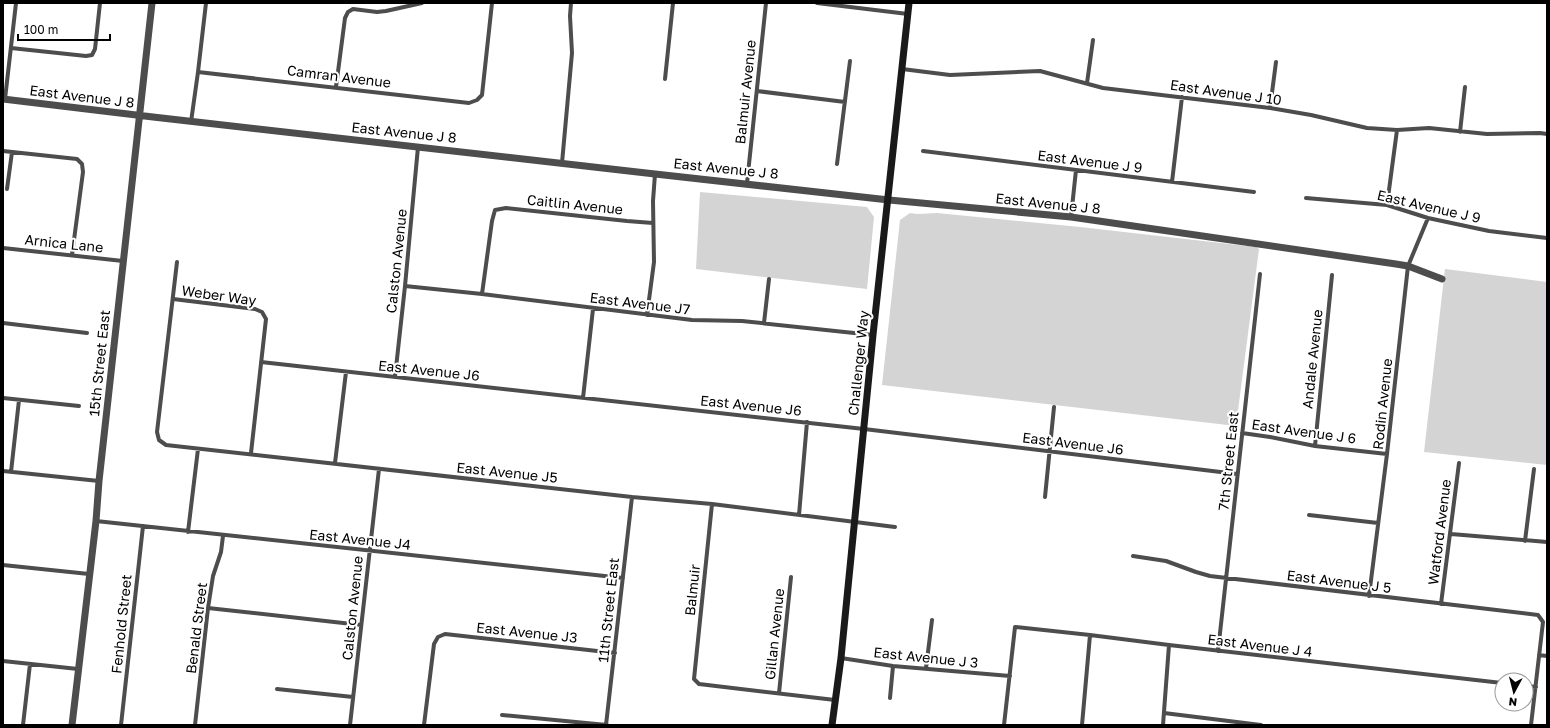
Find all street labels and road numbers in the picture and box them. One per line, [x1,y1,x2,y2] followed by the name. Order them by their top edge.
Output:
[731,39,759,145] street label: Balmuir Avenue
[286,61,392,91] street label: Camran Avenue
[1169,76,1283,108] street label: East Avenue J 10
[29,81,135,111] street label: East Avenue J 8
[351,118,457,146] street label: East Avenue J 8
[1037,146,1143,176] street label: East Avenue J 9
[673,154,779,182] street label: East Avenue J 8
[1376,186,1482,226] street label: East Avenue J 9
[995,189,1101,217] street label: East Avenue J 8
[526,191,624,217] street label: Caitlin Avenue
[382,208,410,314] street label: Calston Avenue
[24,230,104,256] street label: Arnica Lane
[181,281,257,309] street label: Weber Way
[589,288,691,318] street label: East Avenue J7
[1298,308,1326,410] street label: Andale Avenue
[85,309,113,417] street label: 15th Street East
[844,309,872,416] street label: Challenger Way
[377,356,481,384] street label: East Avenue J6
[1369,358,1395,450] street label: Rodin Avenue
[699,391,803,419] street label: East Avenue J6
[1214,411,1242,511] street label: 7th Street East
[1251,415,1357,447] street label: East Avenue J 6
[1021,428,1125,458] street label: East Avenue J6
[456,458,558,486] street label: East Avenue J5
[1424,478,1454,586] street label: Watford Avenue
[308,525,412,553] street label: East Avenue J4
[338,555,366,661] street label: Calston Avenue
[594,557,622,663] street label: 11th Street East
[681,563,703,617] street label: Balmuir
[1286,566,1392,596] street label: East Avenue J 5
[107,573,135,675] street label: Fenhold Street
[182,581,210,675] street label: Benald Street
[761,587,787,681] street label: Gillan Avenue
[476,618,578,646] street label: East Avenue J3
[1207,630,1313,660] street label: East Avenue J 4
[873,643,979,671] street label: East Avenue J 3

